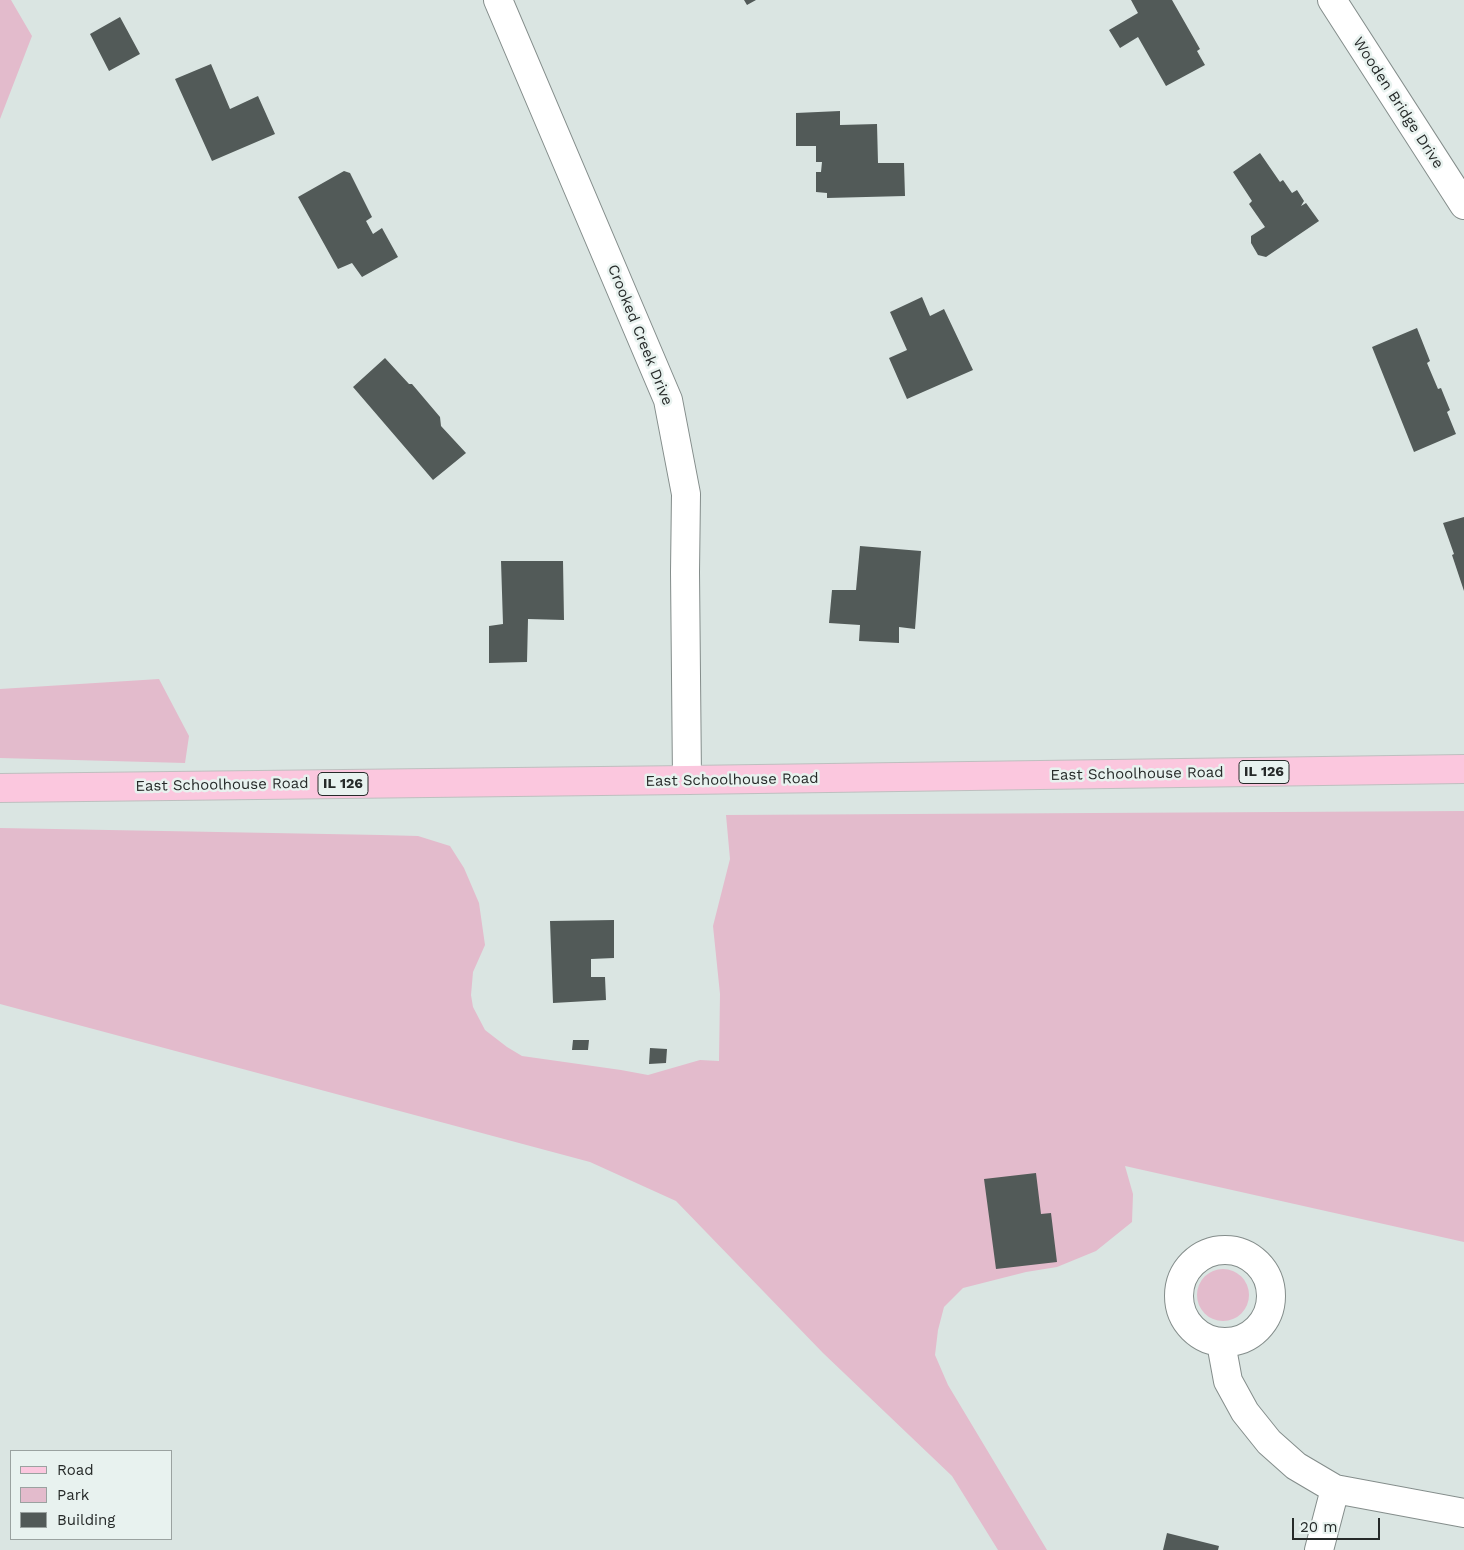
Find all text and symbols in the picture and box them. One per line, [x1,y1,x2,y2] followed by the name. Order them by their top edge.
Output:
[1349,34,1447,172] street label: Wooden Bridge Drive
[604,262,676,408] street label: Crooked Creek Drive
[1239,760,1289,784] road number: IL 126
[1050,763,1224,785] street label: East Schoolhouse Road
[645,769,819,791] street label: East Schoolhouse Road
[318,772,368,796] road number: IL 126
[135,774,309,796] street label: East Schoolhouse Road
[10,1450,172,1540] legend
[57,1461,94,1479] text: Road
[57,1486,89,1504] text: Park
[1294,1508,1382,1540] scale bar
[57,1511,115,1529] text: Building
[1300,1518,1338,1536] text: 20 m

